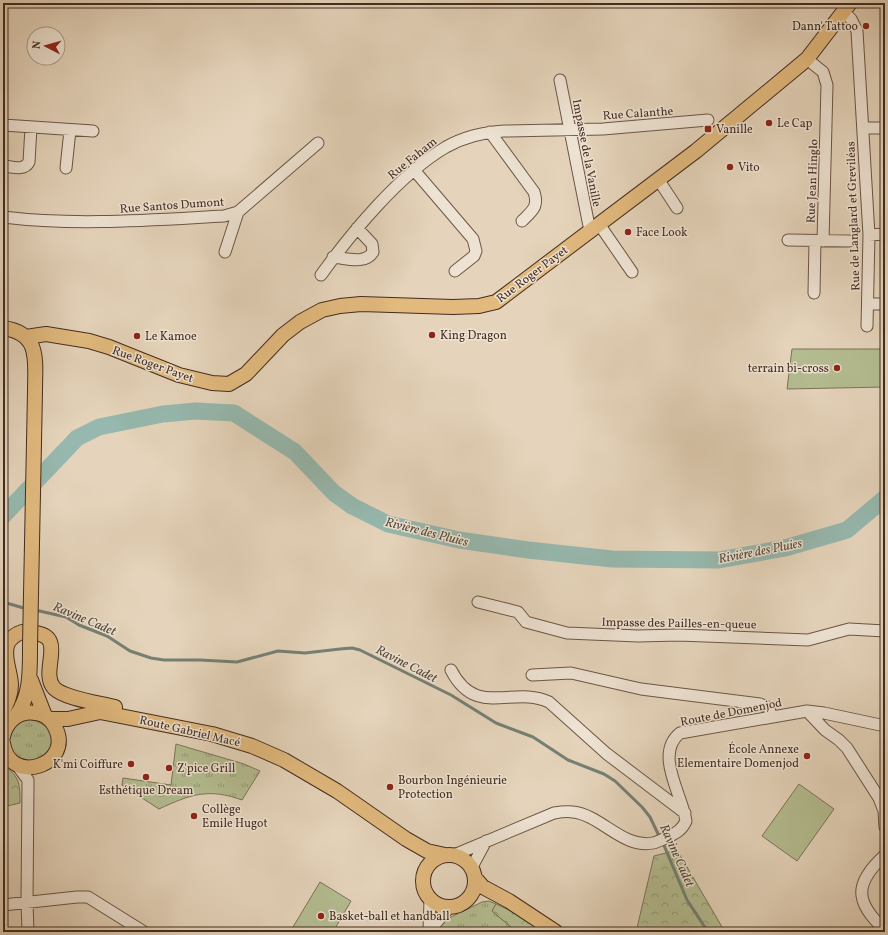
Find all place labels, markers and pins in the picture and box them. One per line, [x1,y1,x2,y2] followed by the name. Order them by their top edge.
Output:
[792,19,858,35] place label: Dann' Tattoo
[861,21,871,31] marker: Dann' Tattoo
[777,116,813,132] place label: Le Cap
[764,118,774,128] marker: Le Cap
[716,122,753,138] place label: Vanille
[703,124,713,134] marker: Vanille
[738,160,760,176] place label: Vito
[725,162,735,172] marker: Vito
[636,225,688,241] place label: Face Look
[623,227,633,237] marker: Face Look
[440,328,507,344] place label: King Dragon
[145,329,197,345] place label: Le Kamoe
[427,330,437,340] marker: King Dragon
[132,331,142,341] marker: Le Kamoe
[748,361,829,377] place label: terrain bi-cross
[832,363,842,373] marker: terrain bi-cross
[677,741,799,772] place label: École Annexe Elementaire Domenjod
[802,751,812,761] marker: École Annexe Elementaire Domenjod
[53,757,123,773] place label: K'mi Coiffure
[126,759,136,769] marker: K'mi Coiffure
[177,761,236,777] place label: Z'pice Grill
[164,763,174,773] marker: Z'pice Grill
[141,772,151,782] marker: Esthétique Dream
[398,773,507,803] place label: Bourbon Ingénieurie Protection
[385,782,395,792] marker: Bourbon Ingénieurie Protection
[99,783,194,799] place label: Esthétique Dream
[202,802,268,832] place label: Collège Emile Hugot
[189,811,199,821] marker: Collège Emile Hugot
[329,909,450,925] place label: Basket-ball et handball
[316,911,326,921] marker: Basket-ball et handball

